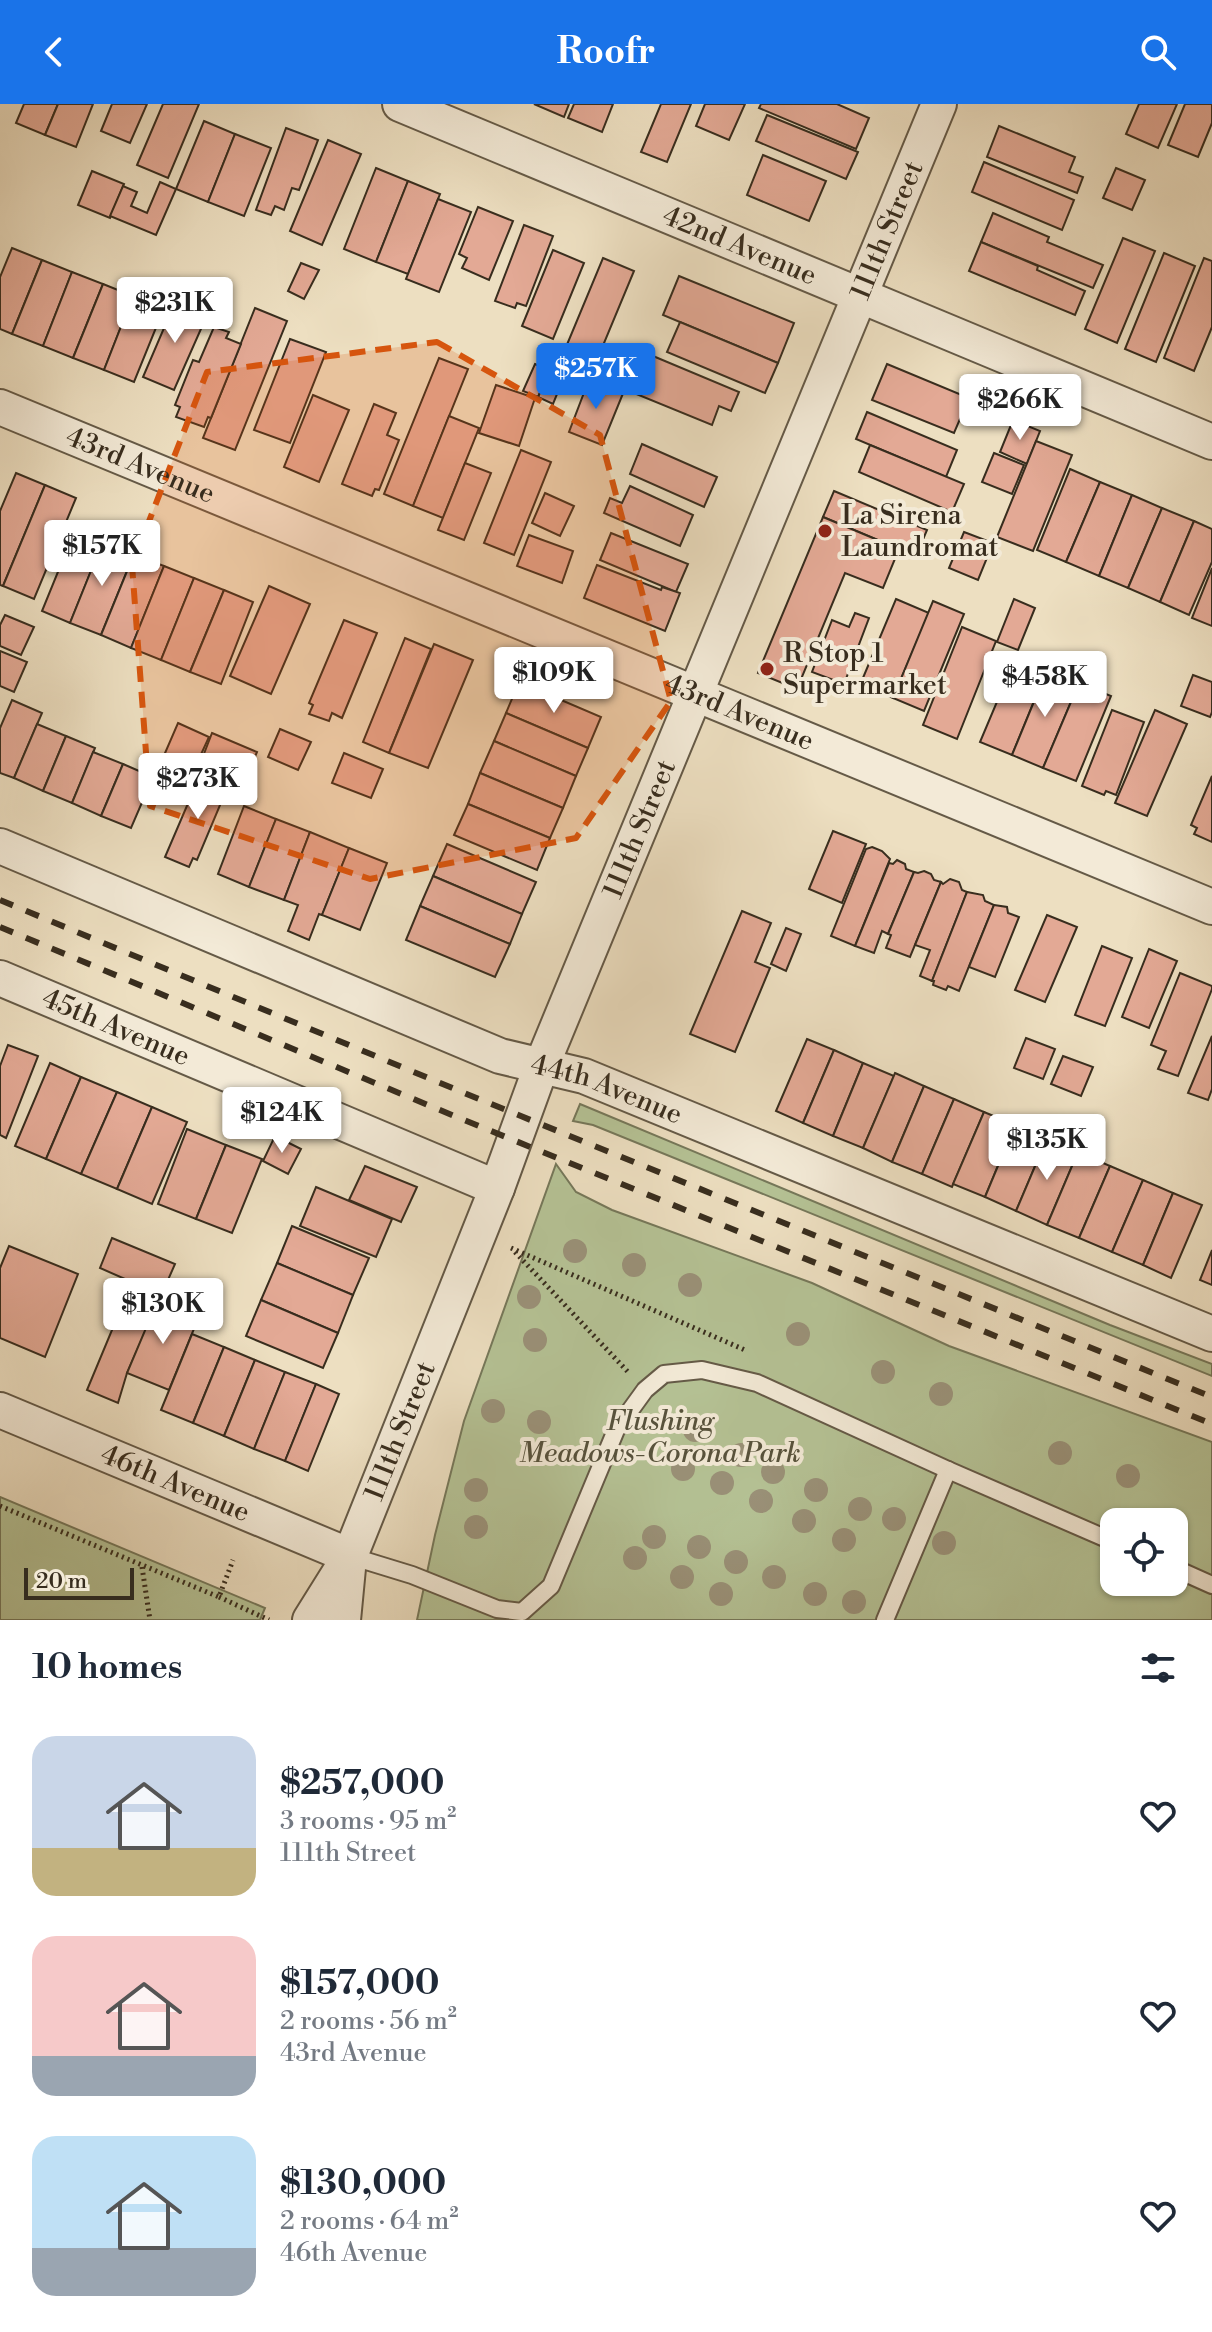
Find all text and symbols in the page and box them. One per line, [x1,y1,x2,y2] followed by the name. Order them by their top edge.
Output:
[32,30,76,74] icon: back
[557,30,655,75] text: Roofr
[1136,30,1180,74] icon: search
[843,156,931,305] street label: 111th Street
[658,198,822,293] street label: 42nd Avenue
[119,277,231,345] pin: $231K
[135,287,215,319] text: $231K
[540,343,652,411] pin: $257K
[554,353,638,385] text: $257K
[964,374,1076,442] pin: $266K
[977,384,1063,416] text: $266K
[61,419,220,511] street label: 43rd Avenue
[841,498,998,565] place label: La Sirena Laundromat
[46,520,158,588] pin: $157K
[816,522,834,540] marker: La Sirena Laundromat
[62,530,142,562] text: $157K
[783,636,947,703] place label: R Stop 1 Supermarket
[498,647,610,715] pin: $109K
[989,651,1101,719] pin: $458K
[512,657,596,689] text: $109K
[758,660,776,678] marker: R Stop 1 Supermarket
[1002,661,1088,693] text: $458K
[660,666,819,758] street label: 43rd Avenue
[142,753,254,821] pin: $273K
[595,754,684,904] street label: 111th Street
[156,763,240,795] text: $273K
[37,980,195,1074] street label: 45th Avenue
[527,1046,688,1132] street label: 44th Avenue
[226,1087,338,1155] pin: $124K
[240,1097,324,1129] text: $124K
[991,1114,1103,1182] pin: $135K
[1007,1124,1087,1156] text: $135K
[107,1278,219,1346] pin: $130K
[121,1288,205,1320] text: $130K
[356,1356,443,1506] street label: 111th Street
[519,1404,801,1471] park label: Flushing Meadows-Corona Park
[95,1436,255,1530] street label: 46th Avenue
[1100,1508,1188,1596] map controls
[1100,1508,1188,1596] button: locate
[24,1564,134,1600] scale bar
[36,1568,87,1595] text: 20 m
[1136,1646,1180,1690] icon: filters
[32,1647,182,1689] text: 10 homes
[280,1763,445,1805] text: $257,000
[96,1768,192,1864] icon: home
[1136,1794,1180,1838] icon: heart
[280,1805,456,1837] text: 3 rooms · 95 m²
[280,1837,416,1869] text: 111th Street
[280,1963,440,2005] text: $157,000
[96,1968,192,2064] icon: home
[1136,1994,1180,2038] icon: heart
[280,2005,457,2037] text: 2 rooms · 56 m²
[280,2037,427,2069] text: 43rd Avenue
[280,2163,446,2205] text: $130,000
[96,2168,192,2264] icon: home
[1136,2194,1180,2238] icon: heart
[280,2205,459,2237] text: 2 rooms · 64 m²
[280,2237,427,2269] text: 46th Avenue

